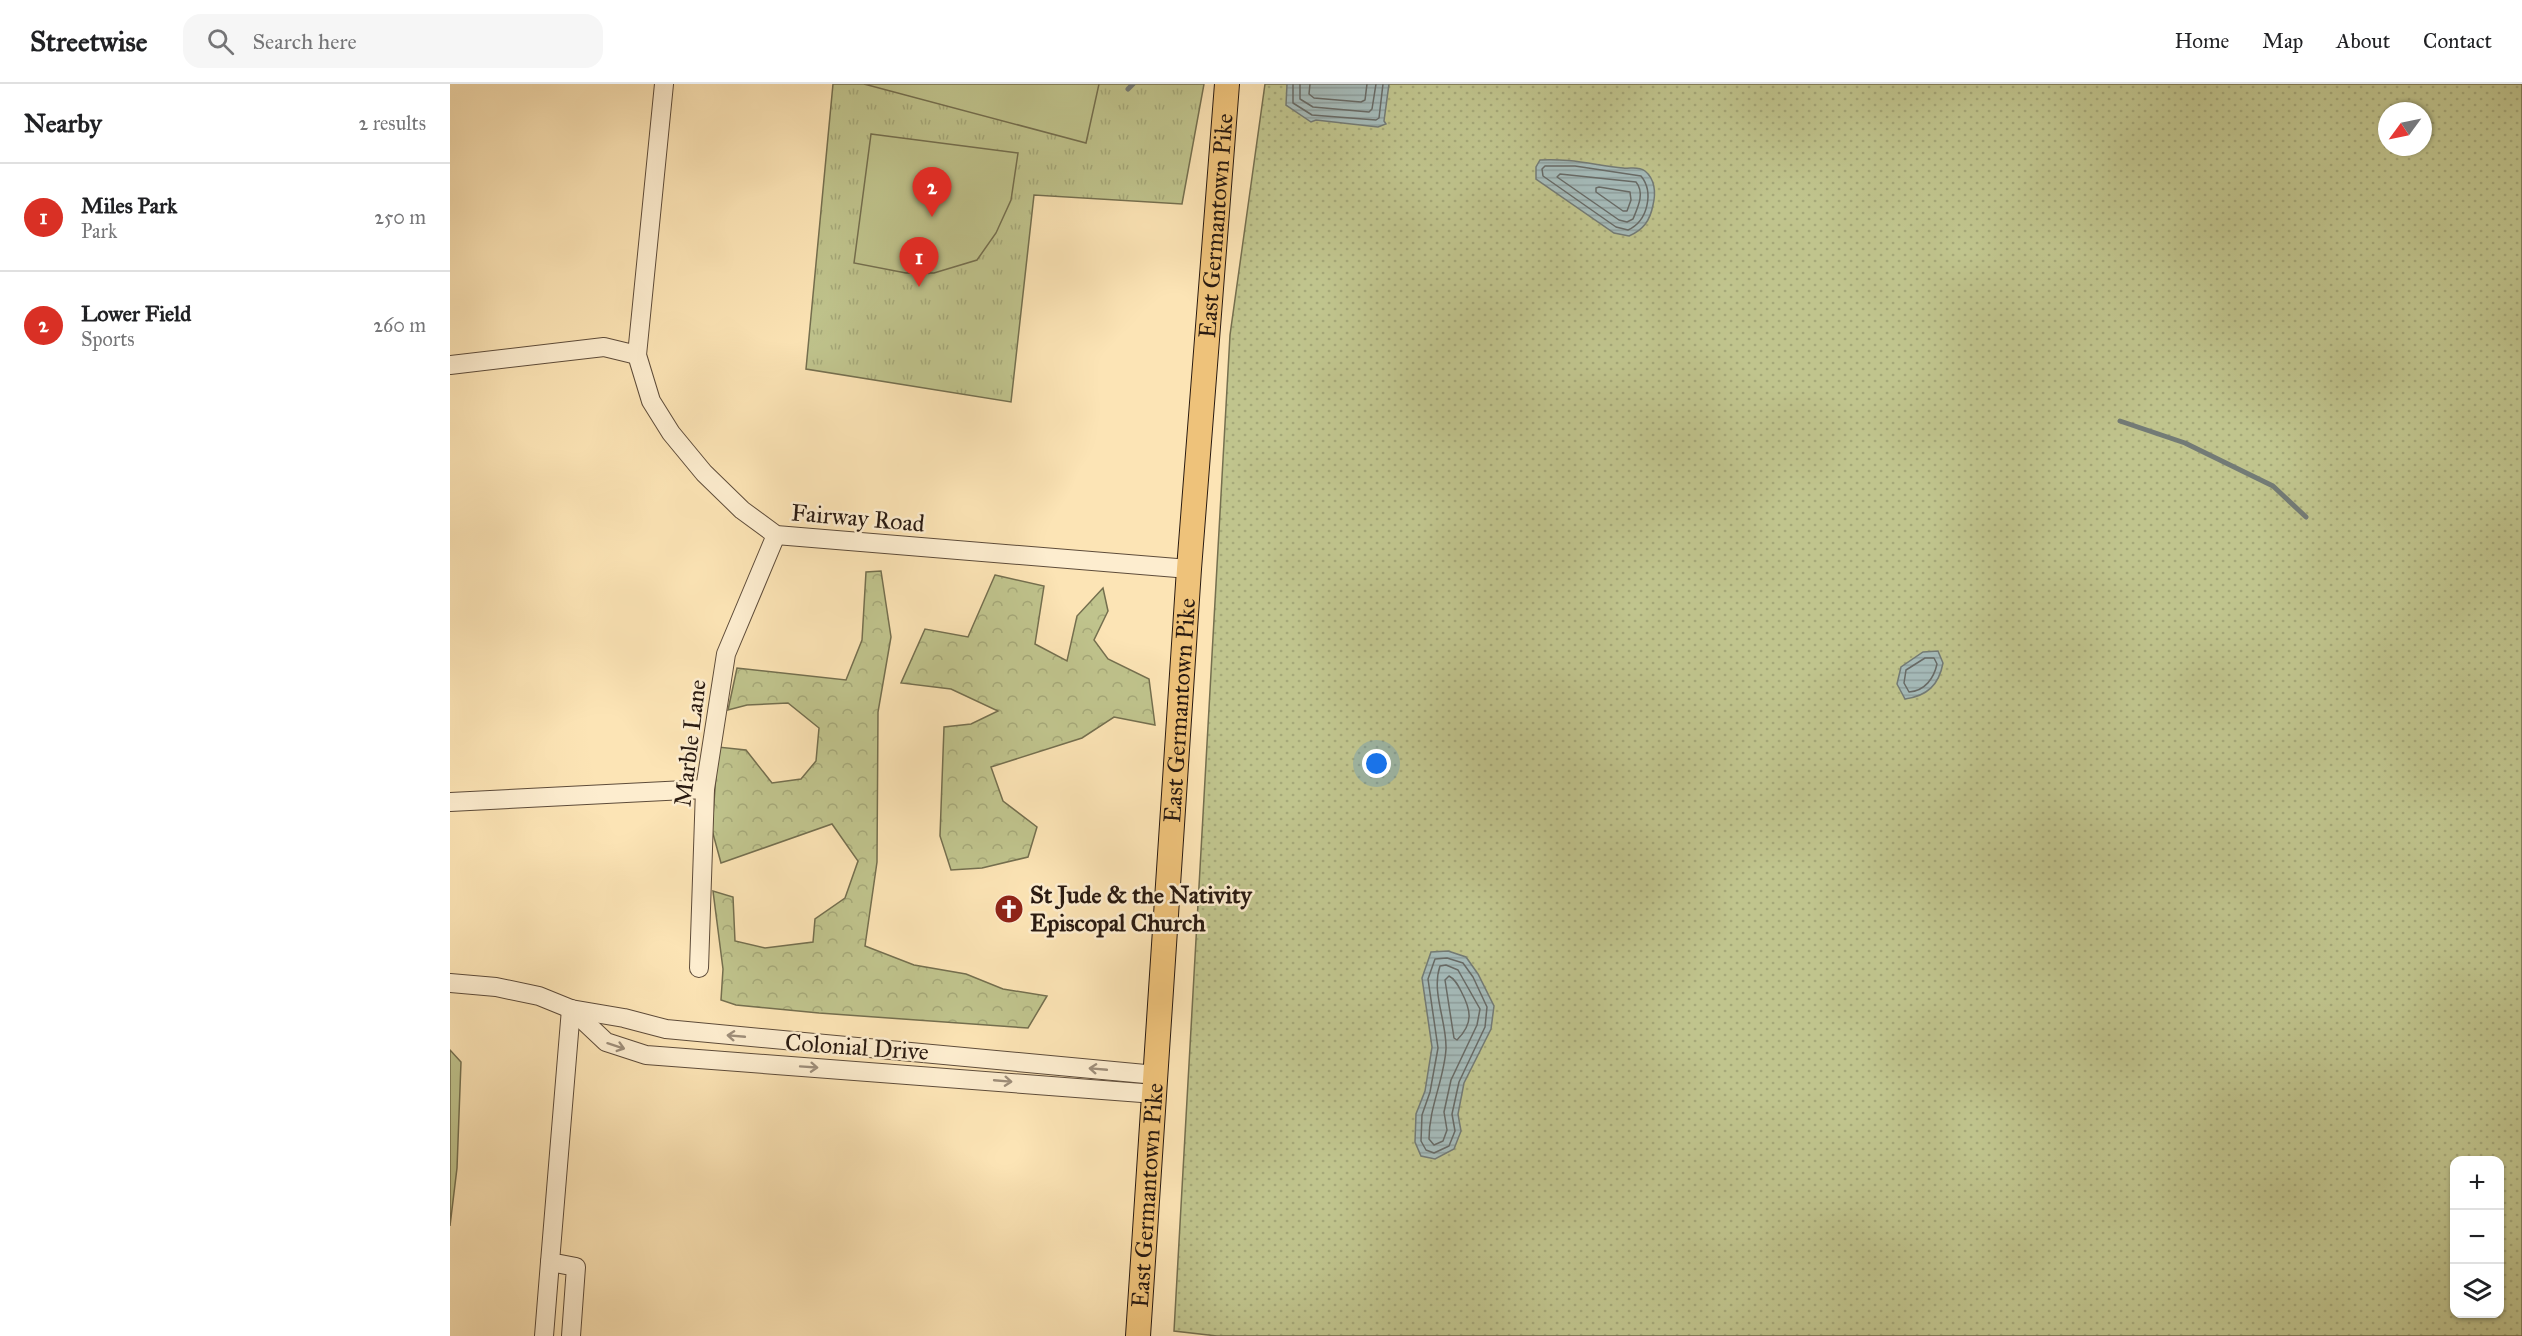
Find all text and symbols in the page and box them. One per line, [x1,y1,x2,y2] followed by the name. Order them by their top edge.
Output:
[183,14,603,68] search box
[30,24,147,59] text: Streetwise
[204,25,237,58] icon: search
[252,28,357,55] text: Search here
[2174,28,2229,54] text: Home
[2262,28,2303,54] text: Map
[2336,28,2390,54] text: About
[2423,28,2492,54] text: Contact
[2378,102,2432,156] north arrow
[24,107,102,139] text: Nearby
[358,111,426,135] text: 2 results
[1192,112,1240,339] street label: East Germantown Pike
[912,168,952,217] pin: 2
[81,192,177,219] text: Miles Park
[40,205,47,229] text: 1
[374,205,426,229] text: 250 m
[81,219,117,243] text: Park
[900,238,938,287] pin: 1
[81,300,191,327] text: Lower Field
[39,313,48,337] text: 2
[373,313,426,337] text: 260 m
[81,327,135,351] text: Sports
[790,497,926,539] street label: Fairway Road
[1157,597,1202,824] street label: East Germantown Pike
[667,678,713,808] street label: Marble Lane
[1362,749,1391,778] your location
[1030,880,1253,938] place label: St Jude & the Nativity Episcopal Church
[993,893,1025,925] church icon: St Jude & the Nativity Episcopal Church
[784,1027,930,1067] street label: Colonial Drive
[727,1030,747,1041] one-way arrow
[606,1041,625,1052] one-way arrow
[798,1062,818,1073] one-way arrow
[1088,1063,1108,1074] one-way arrow
[993,1076,1013,1087] one-way arrow
[1125,1082,1170,1309] street label: East Germantown Pike
[2450,1156,2504,1318] map controls
[2450,1156,2504,1210] button: +
[2450,1210,2504,1264] button: −
[2450,1264,2504,1318] button: layers

